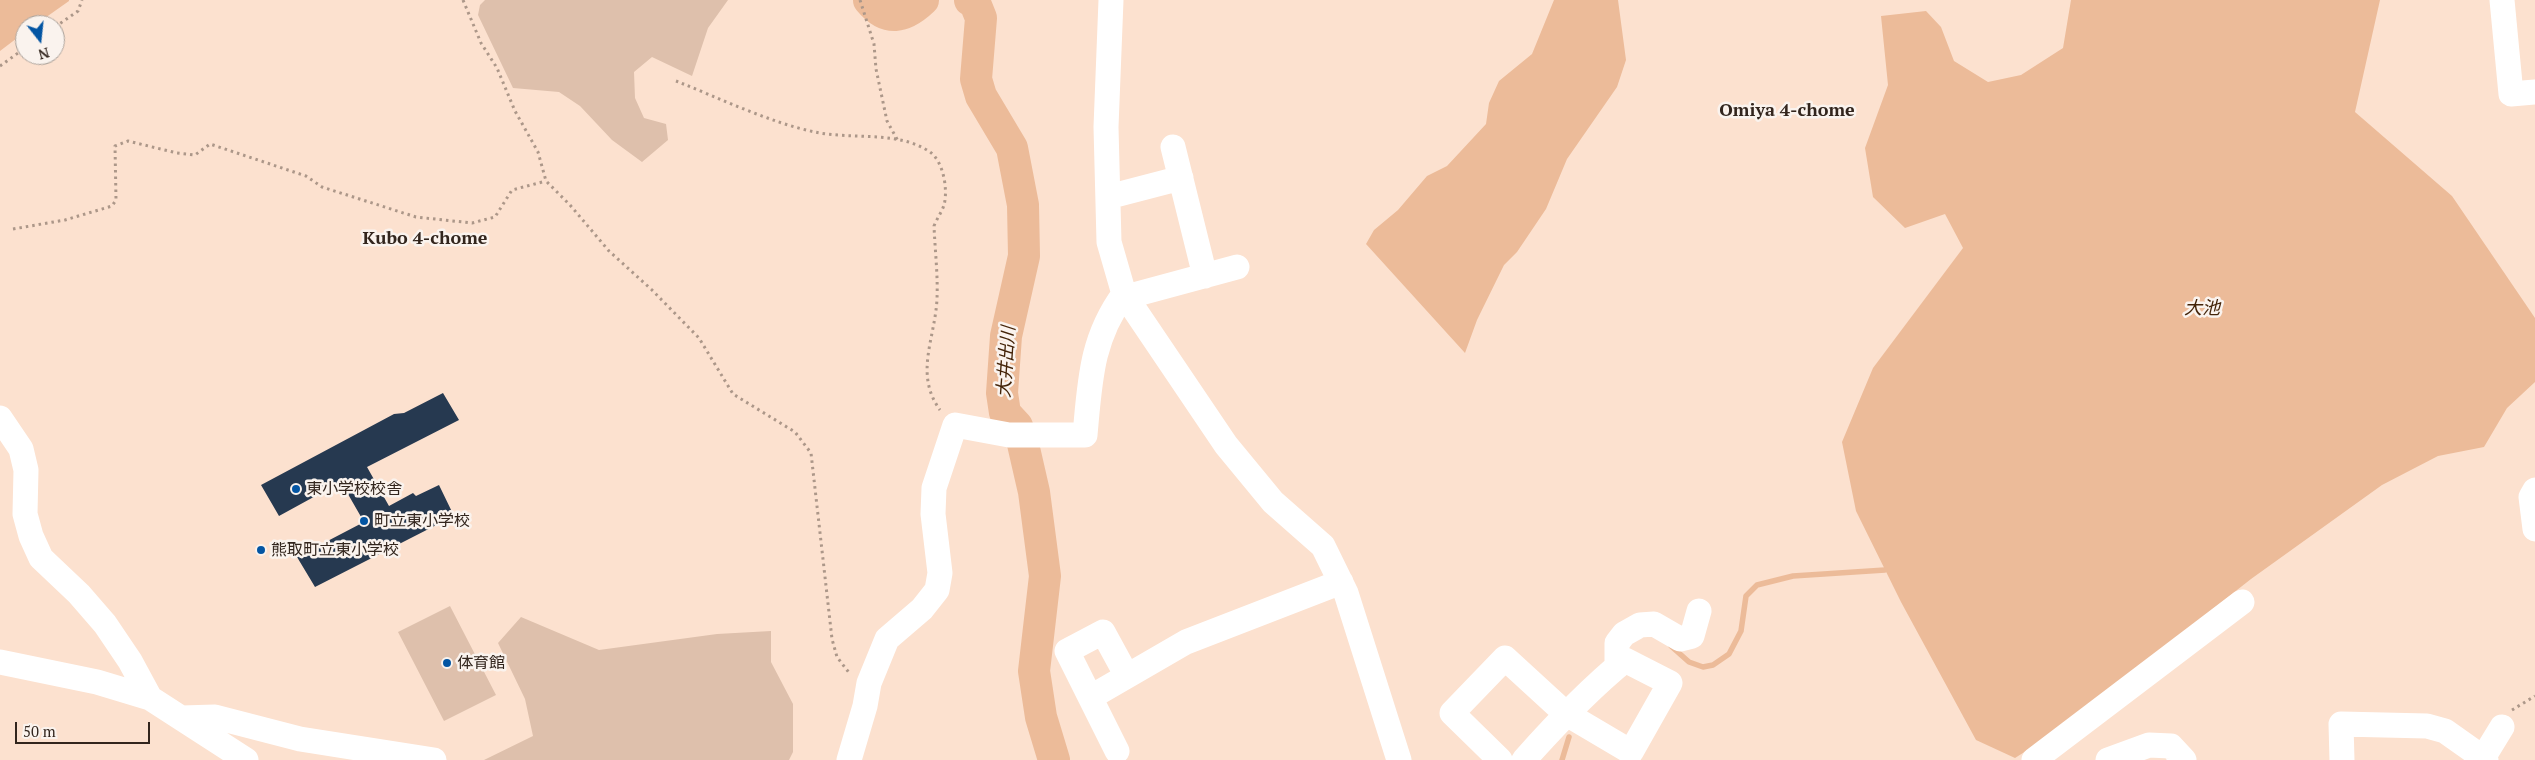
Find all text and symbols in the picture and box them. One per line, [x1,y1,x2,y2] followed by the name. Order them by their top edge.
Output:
[15,15,65,65] north arrow
[36,43,52,65] text: N
[1719,100,1855,122] district label: Omiya 4-chome
[363,228,487,250] district label: Kubo 4-chome
[2184,298,2220,320] water label: 大池
[994,325,1020,399] water label: 大井出川
[306,479,402,499] place label: 東小学校校舎
[290,483,302,495] marker: 東小学校校舎
[374,511,470,531] place label: 町立東小学校
[358,515,370,527] marker: 町立東小学校
[271,540,399,560] place label: 熊取町立東小学校
[255,544,267,556] marker: 熊取町立東小学校
[457,653,505,673] place label: 体育館
[441,657,453,669] marker: 体育館
[18,712,152,744] scale bar
[23,721,56,741] text: 50 m

